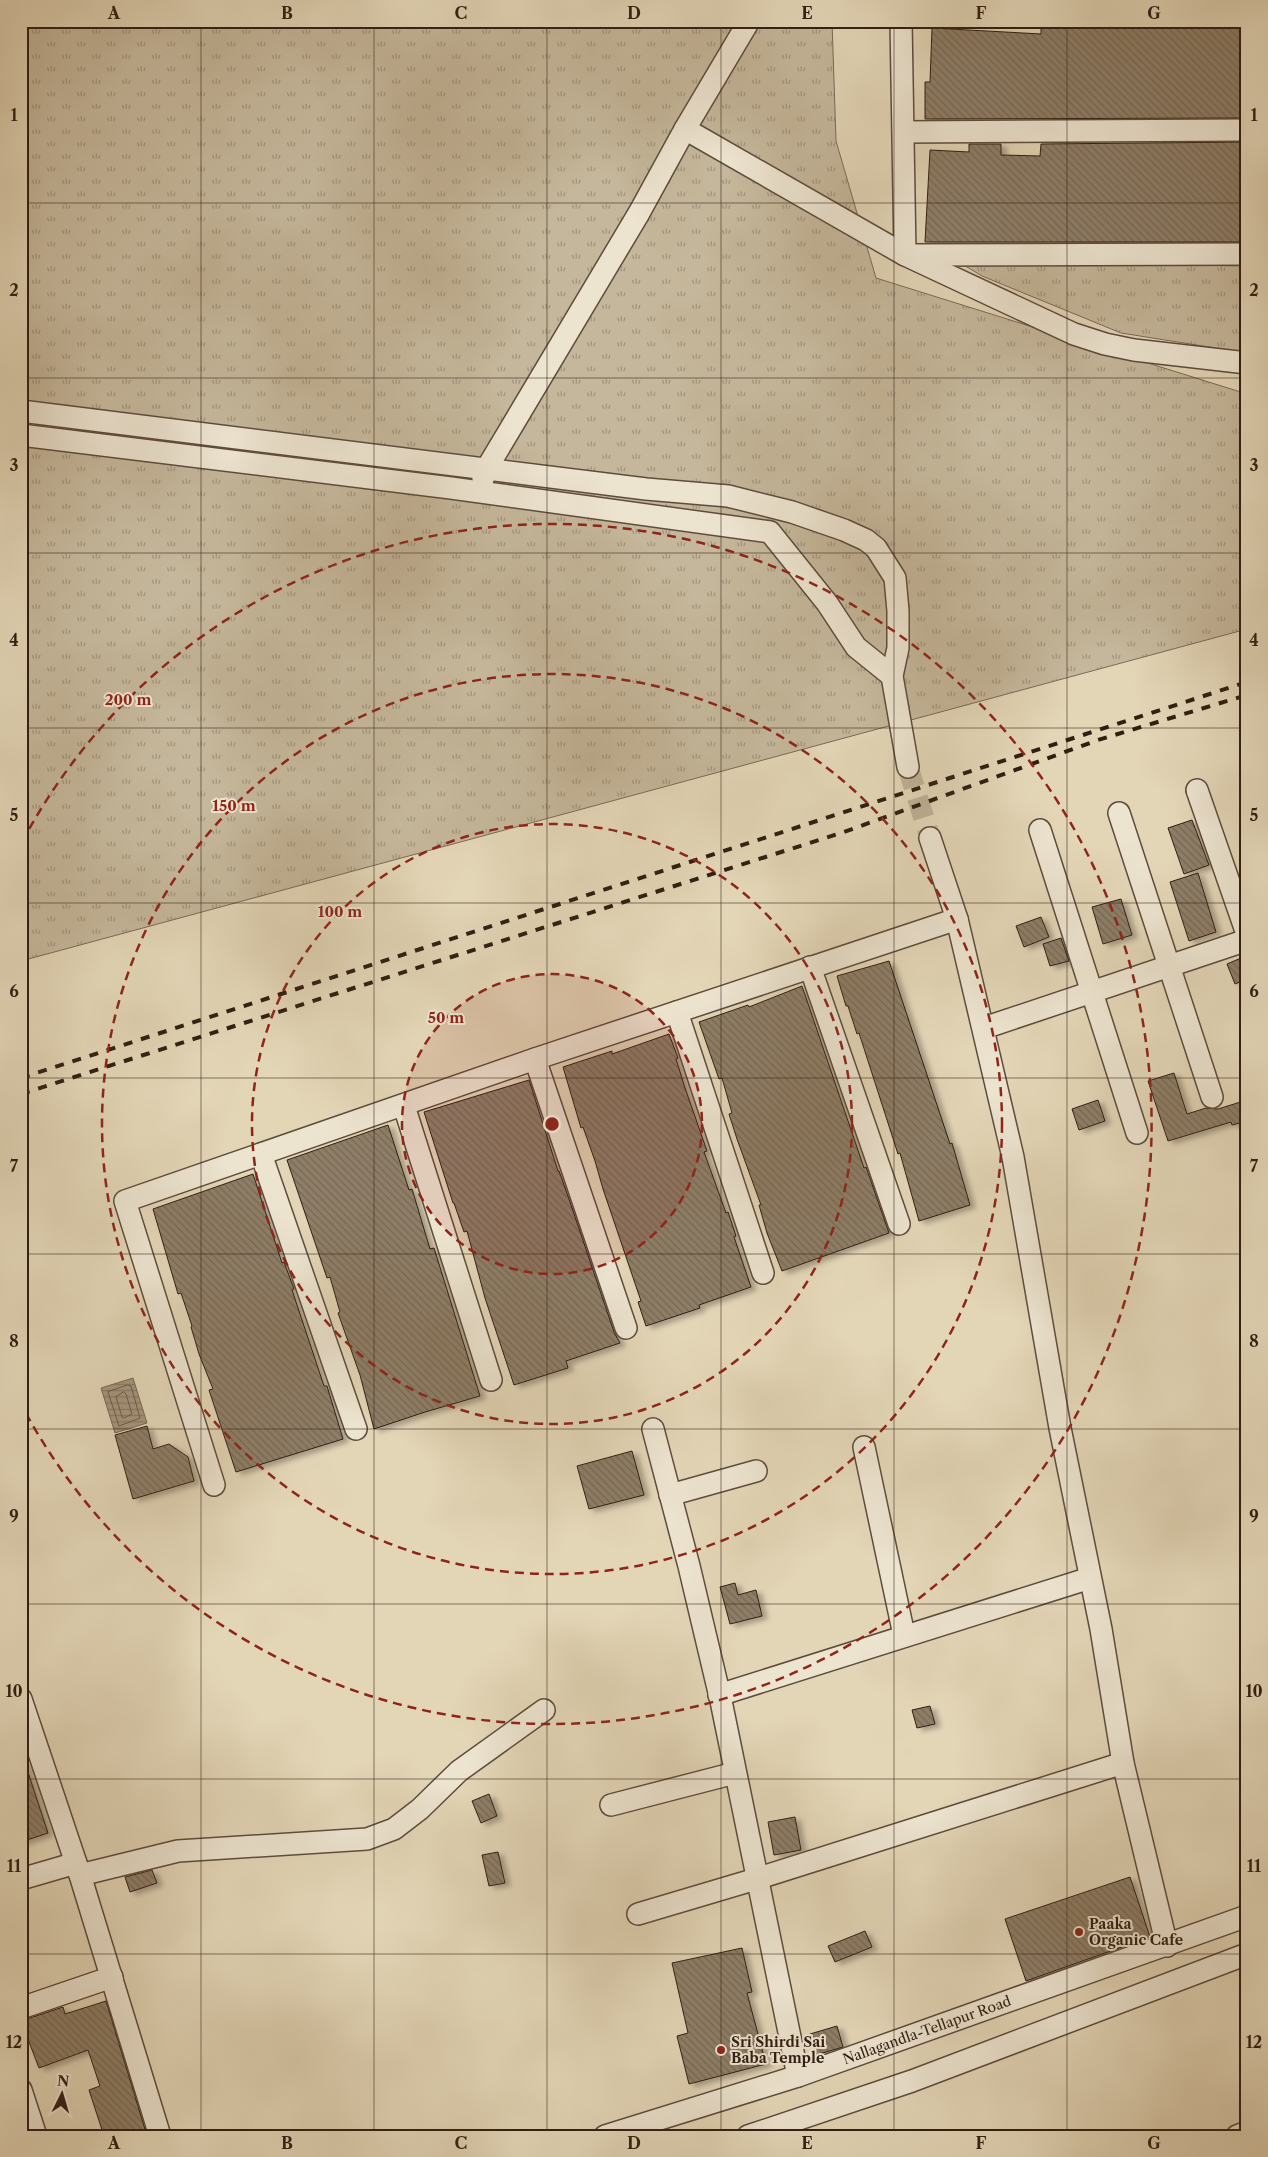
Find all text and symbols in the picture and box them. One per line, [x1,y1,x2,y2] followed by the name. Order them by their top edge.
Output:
[107,3,121,23] text: A
[281,3,293,23] text: B
[455,3,467,23] text: C
[627,3,641,23] text: D
[801,3,813,23] text: E
[976,3,987,23] text: F
[1147,3,1161,23] text: G
[10,105,18,125] text: 1
[1250,105,1258,125] text: 1
[9,280,19,300] text: 2
[1249,280,1259,300] text: 2
[9,455,19,475] text: 3
[1249,455,1259,475] text: 3
[9,630,19,650] text: 4
[1249,630,1259,650] text: 4
[105,690,151,709] text: 200 m
[212,796,256,815] text: 150 m
[10,805,19,825] text: 5
[1250,805,1259,825] text: 5
[318,902,362,921] text: 100 m
[9,981,19,1001] text: 6
[1249,981,1259,1001] text: 6
[428,1008,464,1027] text: 50 m
[543,1115,561,1133] centre of rings
[10,1156,19,1176] text: 7
[1250,1156,1259,1176] text: 7
[9,1331,19,1351] text: 8
[1249,1331,1259,1351] text: 8
[9,1506,19,1526] text: 9
[1249,1506,1259,1526] text: 9
[5,1681,23,1701] text: 10
[1245,1681,1263,1701] text: 10
[7,1856,22,1876] text: 11
[1247,1856,1262,1876] text: 11
[1089,1915,1183,1949] place label: Paaka Organic Cafe
[1073,1926,1085,1938] marker: Paaka Organic Cafe
[840,1992,1014,2068] street label: Nallagandla-Tellapur Road
[6,2032,22,2052] text: 12
[1246,2032,1262,2052] text: 12
[731,2033,825,2067] place label: Sri Shirdi Sai Baba Temple
[715,2044,727,2056] marker: Sri Shirdi Sai Baba Temple
[38,2070,88,2120] north arrow
[56,2072,70,2091] text: N
[107,2133,121,2153] text: A
[281,2133,293,2153] text: B
[455,2133,467,2153] text: C
[627,2133,641,2153] text: D
[801,2133,813,2153] text: E
[976,2133,987,2153] text: F
[1147,2133,1161,2153] text: G

